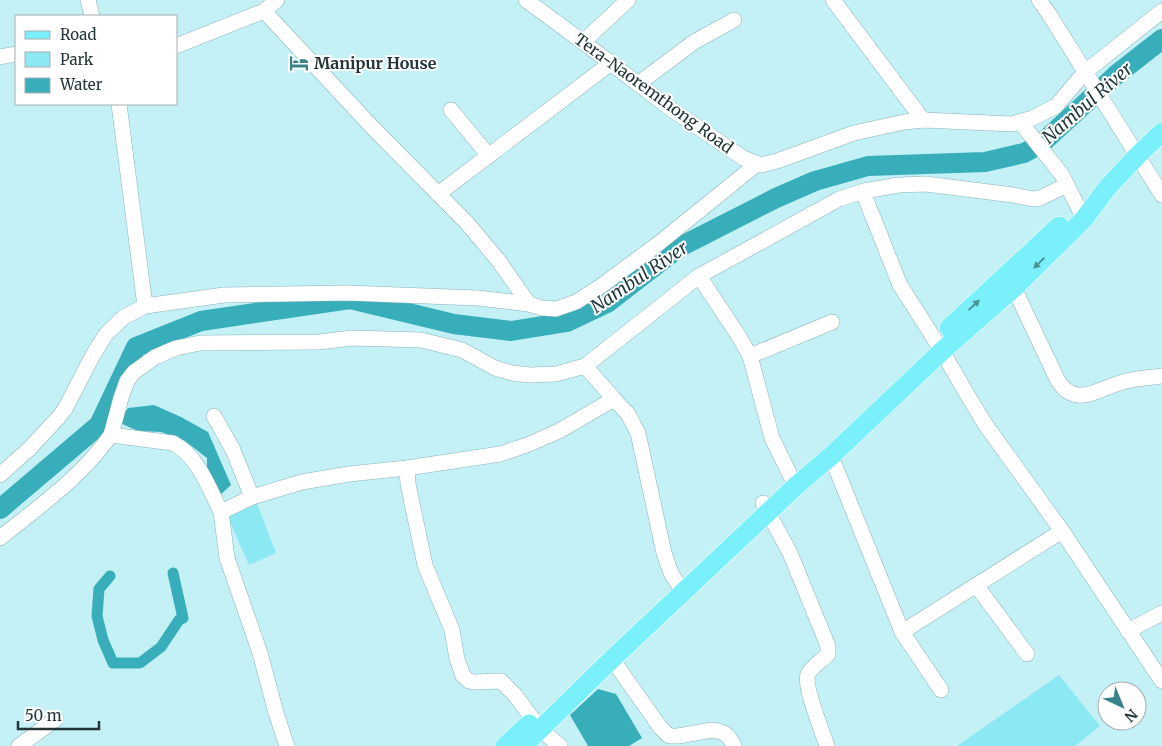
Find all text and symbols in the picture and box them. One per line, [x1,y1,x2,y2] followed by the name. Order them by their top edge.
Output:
[15,15,178,105] legend
[60,25,96,44] text: Road
[571,29,738,158] street label: Tera-Naoremthong Road
[60,50,94,69] text: Park
[288,52,310,74] hotel icon: Manipur House
[314,53,437,73] place label: Manipur House
[1037,57,1137,149] water label: Nambul River
[59,75,103,94] text: Water
[586,236,693,318] water label: Nambul River
[1034,257,1046,269] one-way arrow
[968,299,980,311] one-way arrow
[1097,681,1147,731] north arrow
[18,698,99,730] scale bar
[1121,705,1141,726] text: N
[25,706,62,725] text: 50 m

